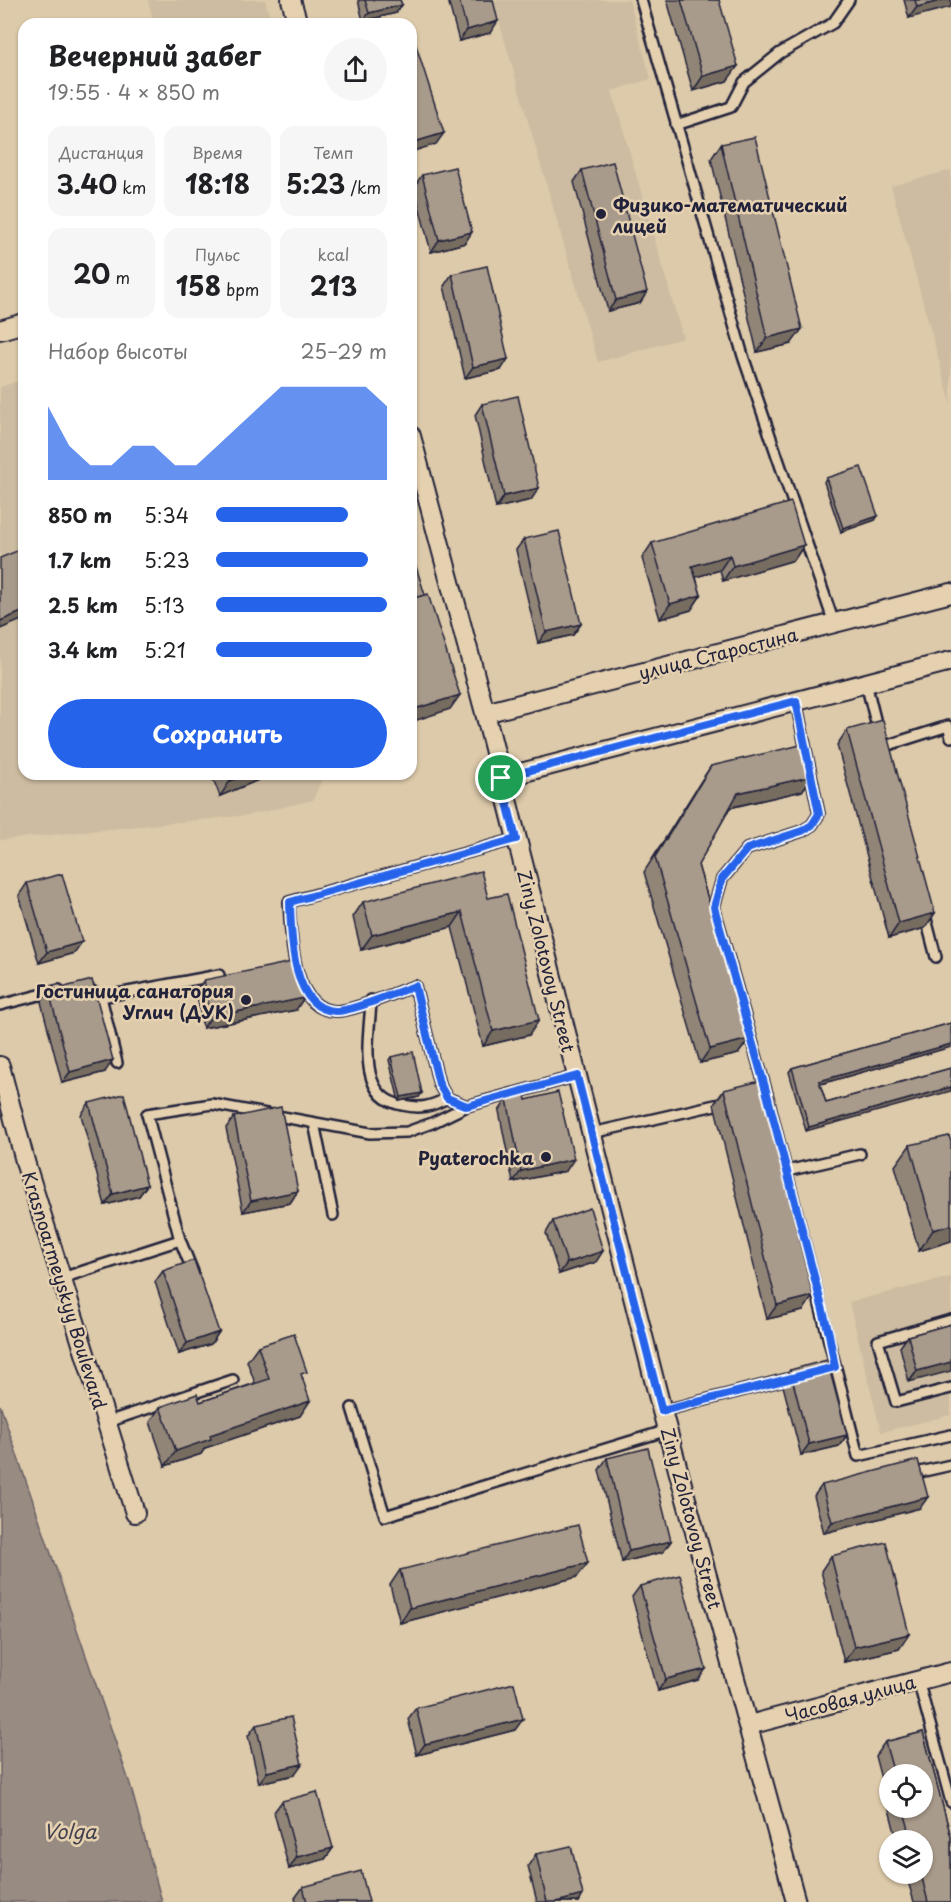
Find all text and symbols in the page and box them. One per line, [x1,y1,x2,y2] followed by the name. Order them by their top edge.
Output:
[48,34,261,75] text: Вечерний забег
[324,38,387,101] button: share
[48,77,220,107] text: 19:55 · 4 × 850 m
[59,140,144,164] text: Дистанция
[192,140,243,164] text: Время
[313,140,354,164] text: Темп
[57,164,117,203] text: 3.40
[185,164,250,203] text: 18:18
[286,164,345,203] text: 5:23
[117,175,146,199] text: km
[345,175,381,199] text: /km
[612,191,848,239] place label: Физико-математический лицей
[594,207,608,221] marker: Физико-математический лицей
[195,242,240,266] text: Пульс
[318,242,349,266] text: kcal
[73,254,110,293] text: 20
[110,265,130,289] text: m
[176,266,221,305] text: 158
[310,266,357,305] text: 213
[221,277,259,301] text: bpm
[48,336,188,366] text: Набор высоты
[301,336,387,366] text: 25–29 m
[48,500,112,530] text: 850 m
[144,500,189,530] text: 5:34
[48,545,111,575] text: 1.7 km
[144,545,190,575] text: 5:23
[48,590,118,620] text: 2.5 km
[144,590,185,620] text: 5:13
[636,620,801,686] street label: улица Старостина
[48,635,118,665] text: 3.4 km
[144,635,186,665] text: 5:21
[48,699,387,768] button: Сохранить
[475,752,526,803] pin
[484,761,517,794] icon: arrive
[511,867,583,1055] street label: Ziny Zolotovoy Street
[35,977,234,1025] place label: Гостиница санатория Углич (ДУК)
[239,993,253,1007] marker: Гостиница санатория Углич (ДУК)
[418,1144,534,1171] place label: Pyaterochka
[539,1150,553,1164] marker: Pyaterochka
[16,1168,114,1412] street label: Krasnoarmeyskyy Boulevard
[655,1424,729,1612] street label: Ziny Zolotovoy Street
[782,1667,919,1728] street label: Часовая улица
[879,1764,933,1884] map controls
[879,1764,933,1818] button: locate
[44,1816,97,1846] water label: Volga
[879,1830,933,1884] button: layers

